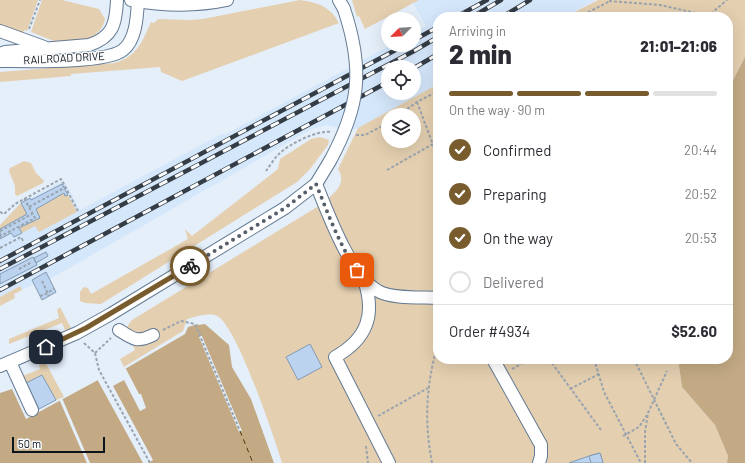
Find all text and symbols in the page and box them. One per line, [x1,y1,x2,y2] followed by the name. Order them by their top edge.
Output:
[381,12,421,52] north arrow
[381,12,421,148] map controls
[449,23,506,39] text: Arriving in
[640,37,717,55] text: 21:01–21:06
[449,38,512,69] text: 2 min
[23,49,105,66] street label: RAILROAD DRIVE
[381,60,421,100] button: locate
[449,102,545,118] text: On the way · 90 m
[381,108,421,148] button: layers
[449,139,471,161] icon: check
[483,141,551,159] text: Confirmed
[684,142,717,158] text: 20:44
[449,183,471,205] icon: check
[483,185,547,203] text: Preparing
[685,186,717,202] text: 20:52
[449,227,471,249] icon: check
[483,229,553,247] text: On the way
[685,230,717,246] text: 20:53
[170,246,210,286] courier
[340,253,374,287] pin
[179,255,201,277] icon: bike
[346,259,368,281] icon: bag
[483,273,544,291] text: Delivered
[449,322,530,340] text: Order #4934
[671,322,717,340] text: $52.60
[29,330,63,364] pin
[35,336,57,358] icon: home
[12,435,105,454] scale bar
[18,437,41,450] text: 50 m

